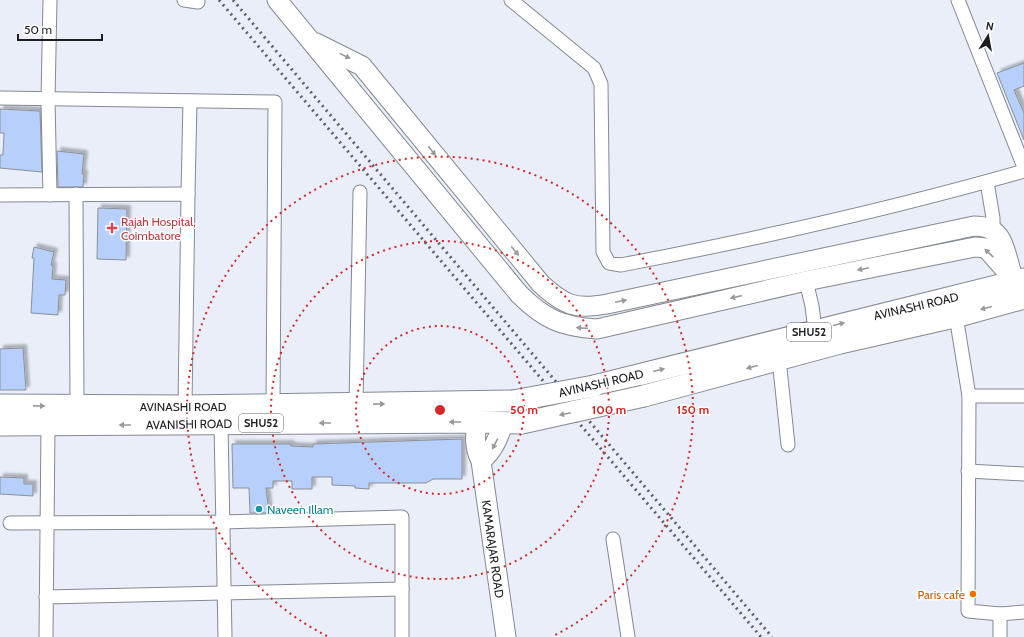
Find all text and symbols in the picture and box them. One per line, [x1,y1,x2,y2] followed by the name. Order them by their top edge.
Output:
[18,16,102,42] scale bar
[968,16,1008,56] north arrow
[985,19,995,34] text: N
[24,22,52,37] text: 50 m
[339,53,350,59] one-way arrow
[428,145,437,156] one-way arrow
[121,214,196,243] place label: Rajah Hospital, Coimbatore
[106,222,118,234] marker: Rajah Hospital, Coimbatore
[510,246,519,257] one-way arrow
[984,248,994,257] one-way arrow
[857,266,869,272] one-way arrow
[872,289,960,323] street label: AVINASHI ROAD
[730,294,742,300] one-way arrow
[615,298,628,304] one-way arrow
[980,306,993,312] one-way arrow
[833,320,846,326] one-way arrow
[787,323,831,341] road number: SHU52
[576,324,588,331] one-way arrow
[745,364,758,370] one-way arrow
[557,366,645,400] street label: AVINASHI ROAD
[653,367,665,373] one-way arrow
[140,399,227,414] street label: AVINASHI ROAD
[373,401,386,407] one-way arrow
[510,402,538,417] text: 50 m
[592,402,626,417] text: 100 m
[677,402,709,417] text: 150 m
[33,403,46,409] one-way arrow
[433,403,447,417] centre of rings
[559,411,571,417] one-way arrow
[239,414,283,432] road number: SHU52
[146,416,232,432] street label: AVANISHI ROAD
[448,419,461,425] one-way arrow
[318,420,331,426] one-way arrow
[118,422,131,428] one-way arrow
[492,438,499,450] one-way arrow
[479,499,507,599] street label: KAMARAJAR ROAD
[267,502,333,517] place label: Naveen Illam
[254,504,264,514] marker: Naveen Illam
[917,587,965,602] place label: Paris cafe
[968,589,978,599] marker: Paris cafe

